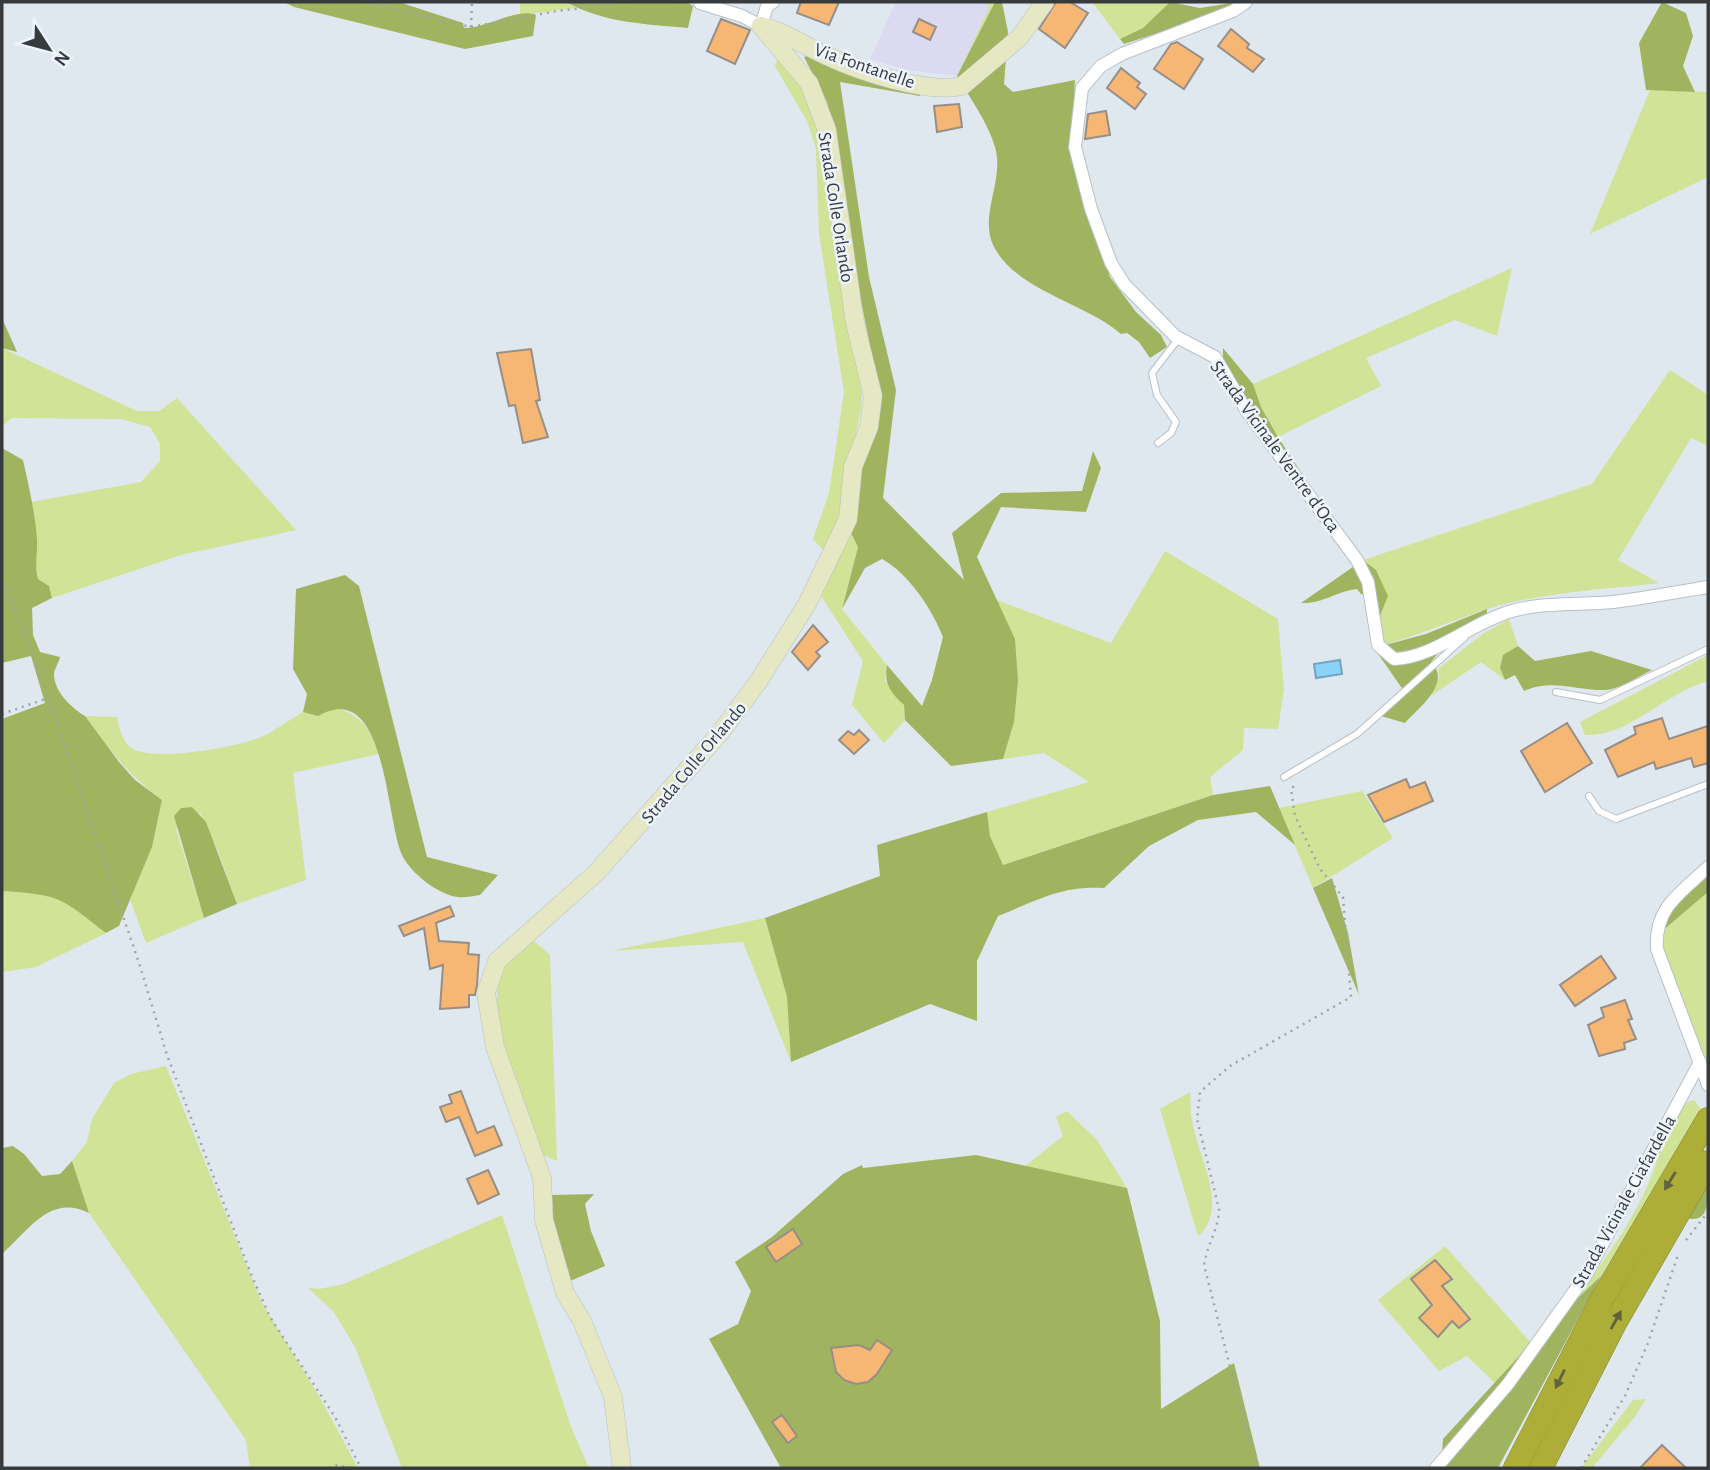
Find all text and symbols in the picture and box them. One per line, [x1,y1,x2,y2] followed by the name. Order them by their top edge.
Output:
[14,14,84,84] north arrow
[812,40,917,93] street label: Via Fontanelle
[50,47,73,69] text: N
[814,131,857,284] street label: Strada Colle Orlando
[1206,358,1343,536] street label: Strada Vicinale Ventre d'Oca
[638,699,750,827] street label: Strada Colle Orlando
[1569,1112,1680,1291] street label: Strada Vicinale Ciafardella
[1664,1171,1677,1190] one-way arrow
[1610,1310,1622,1330] one-way arrow
[1554,1369,1565,1389] one-way arrow

